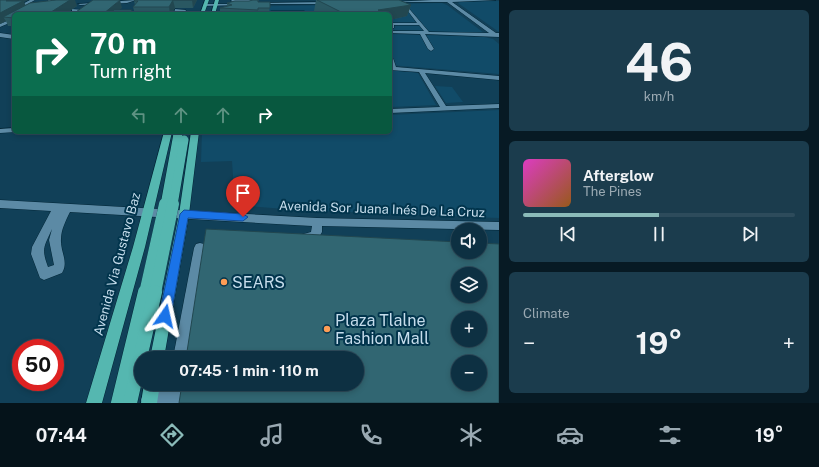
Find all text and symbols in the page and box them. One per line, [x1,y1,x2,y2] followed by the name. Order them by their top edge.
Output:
[90,27,157,60] text: 70 m
[24,28,76,80] icon: right
[625,32,693,93] text: 46
[90,61,172,82] text: Turn right
[644,89,674,104] text: km/h
[128,104,150,126] icon: left
[170,104,192,126] icon: ahead
[212,104,234,126] icon: ahead
[254,104,276,126] icon: right
[583,167,654,184] text: Afterglow
[226,176,260,217] pin
[232,182,254,204] icon: arrive
[583,184,642,199] text: The Pines
[91,191,143,337] street label: Avenida Via Gustavo Baz
[279,198,485,220] street label: Avenida Sor Juana Inés De La Cruz
[451,223,487,391] map controls
[451,223,487,259] button: sound
[557,223,579,245] icon: previous
[648,223,670,245] icon: pause
[739,223,761,245] icon: next
[451,267,487,303] button: layers
[232,273,285,292] place label: SEARS
[219,277,229,287] marker: SEARS
[144,295,186,337] position arrow
[523,306,570,321] text: Climate
[335,311,429,348] place label: Plaza Tlalne Fashion Mall
[451,311,487,347] button: +
[322,324,332,334] marker: Plaza Tlalne Fashion Mall
[636,325,682,361] text: 19°
[523,330,535,356] text: −
[783,330,795,356] text: +
[12,339,64,391] speed limit sign: 50
[451,355,487,391] button: −
[179,362,319,379] text: 07:45 · 1 min · 110 m
[158,421,186,449] icon: directions
[258,421,286,449] icon: music
[357,421,385,449] icon: phone
[457,421,485,449] icon: climate
[556,421,584,449] icon: car
[656,421,684,449] icon: filters
[36,425,87,446] text: 07:44
[755,425,783,446] text: 19°

